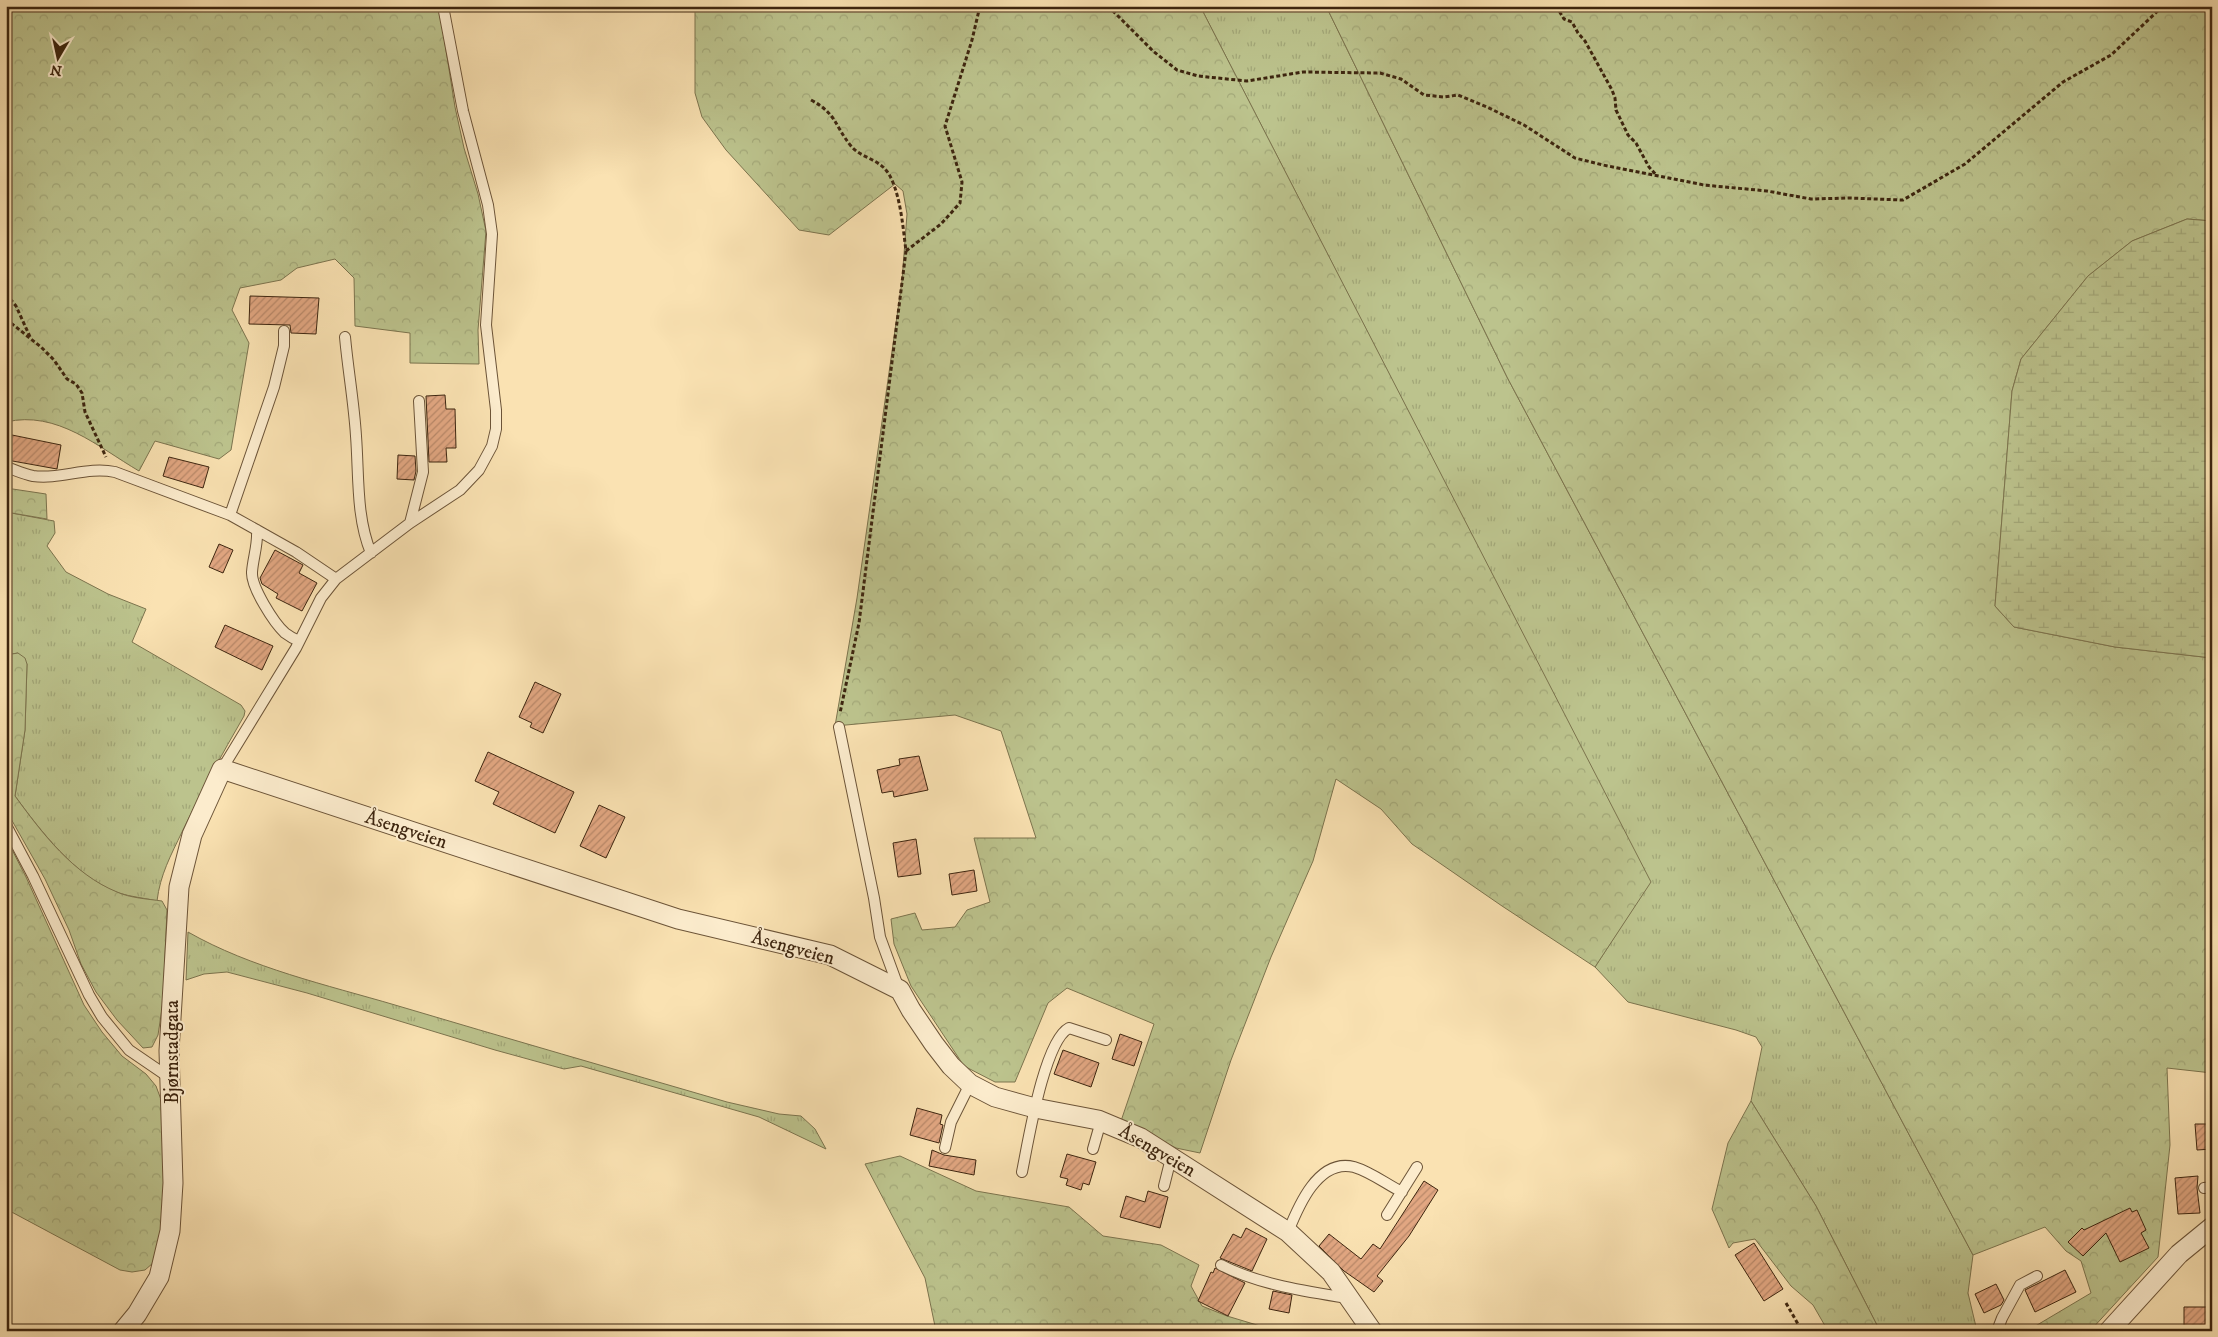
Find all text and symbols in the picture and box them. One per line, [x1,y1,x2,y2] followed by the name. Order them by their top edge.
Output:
[32,32,82,82] north arrow
[49,60,63,80] text: N
[362,804,451,854] street label: Åsengveien
[749,924,838,970] street label: Åsengveien
[161,1000,184,1104] street label: Bjørnstadgata
[1115,1118,1201,1182] street label: Åsengveien

